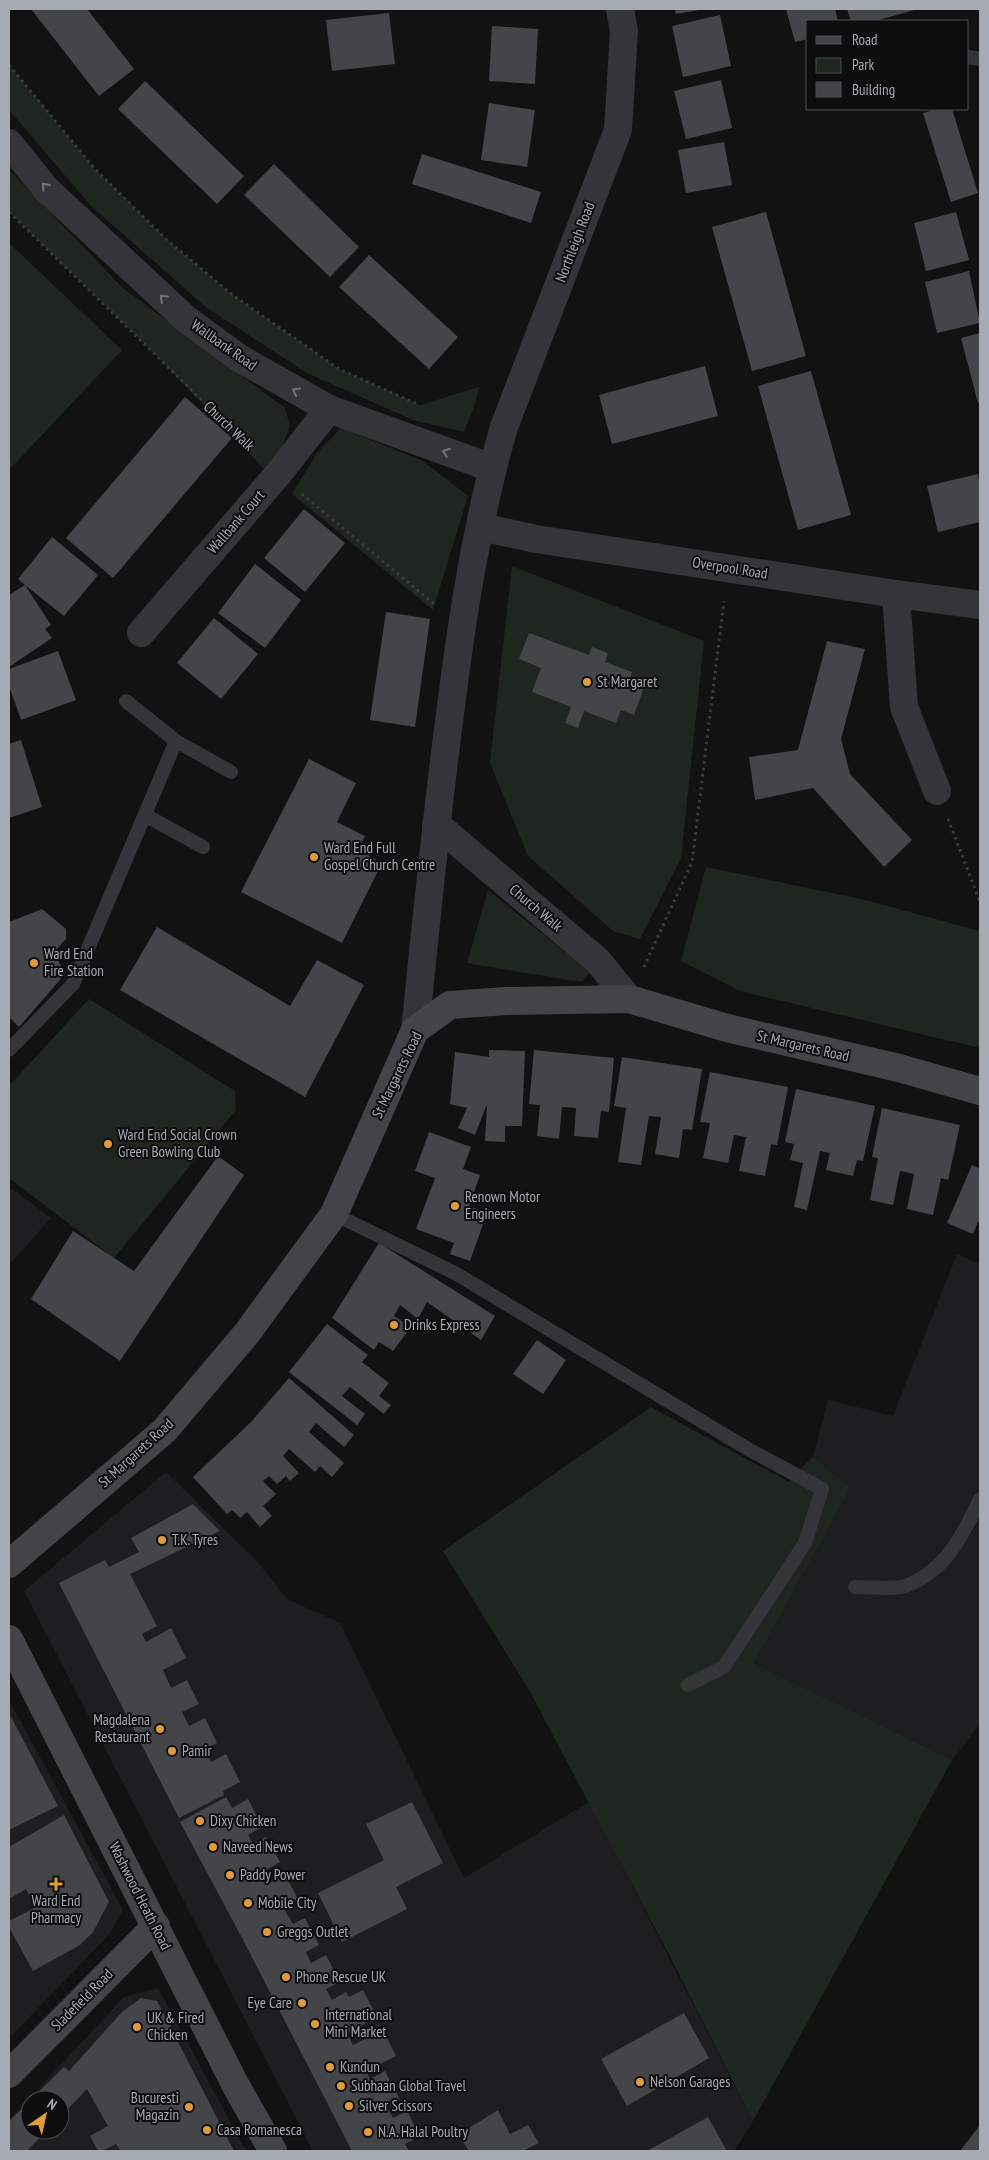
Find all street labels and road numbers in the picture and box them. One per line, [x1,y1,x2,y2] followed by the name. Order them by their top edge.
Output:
[551,199,599,285] street label: Northleigh Road
[188,315,261,374] street label: Wallbank Road
[200,397,259,455] street label: Church Walk
[203,486,268,557] street label: Wallbank Court
[691,552,769,583] street label: Overpool Road
[506,880,567,936] street label: Church Walk
[755,1026,851,1065] street label: St Margarets Road
[367,1028,426,1121] street label: St Margarets Road
[94,1414,177,1491] street label: St Margarets Road
[105,1839,176,1953] street label: Washwood Heath Road
[47,1965,117,2035] street label: Sladefield Road

